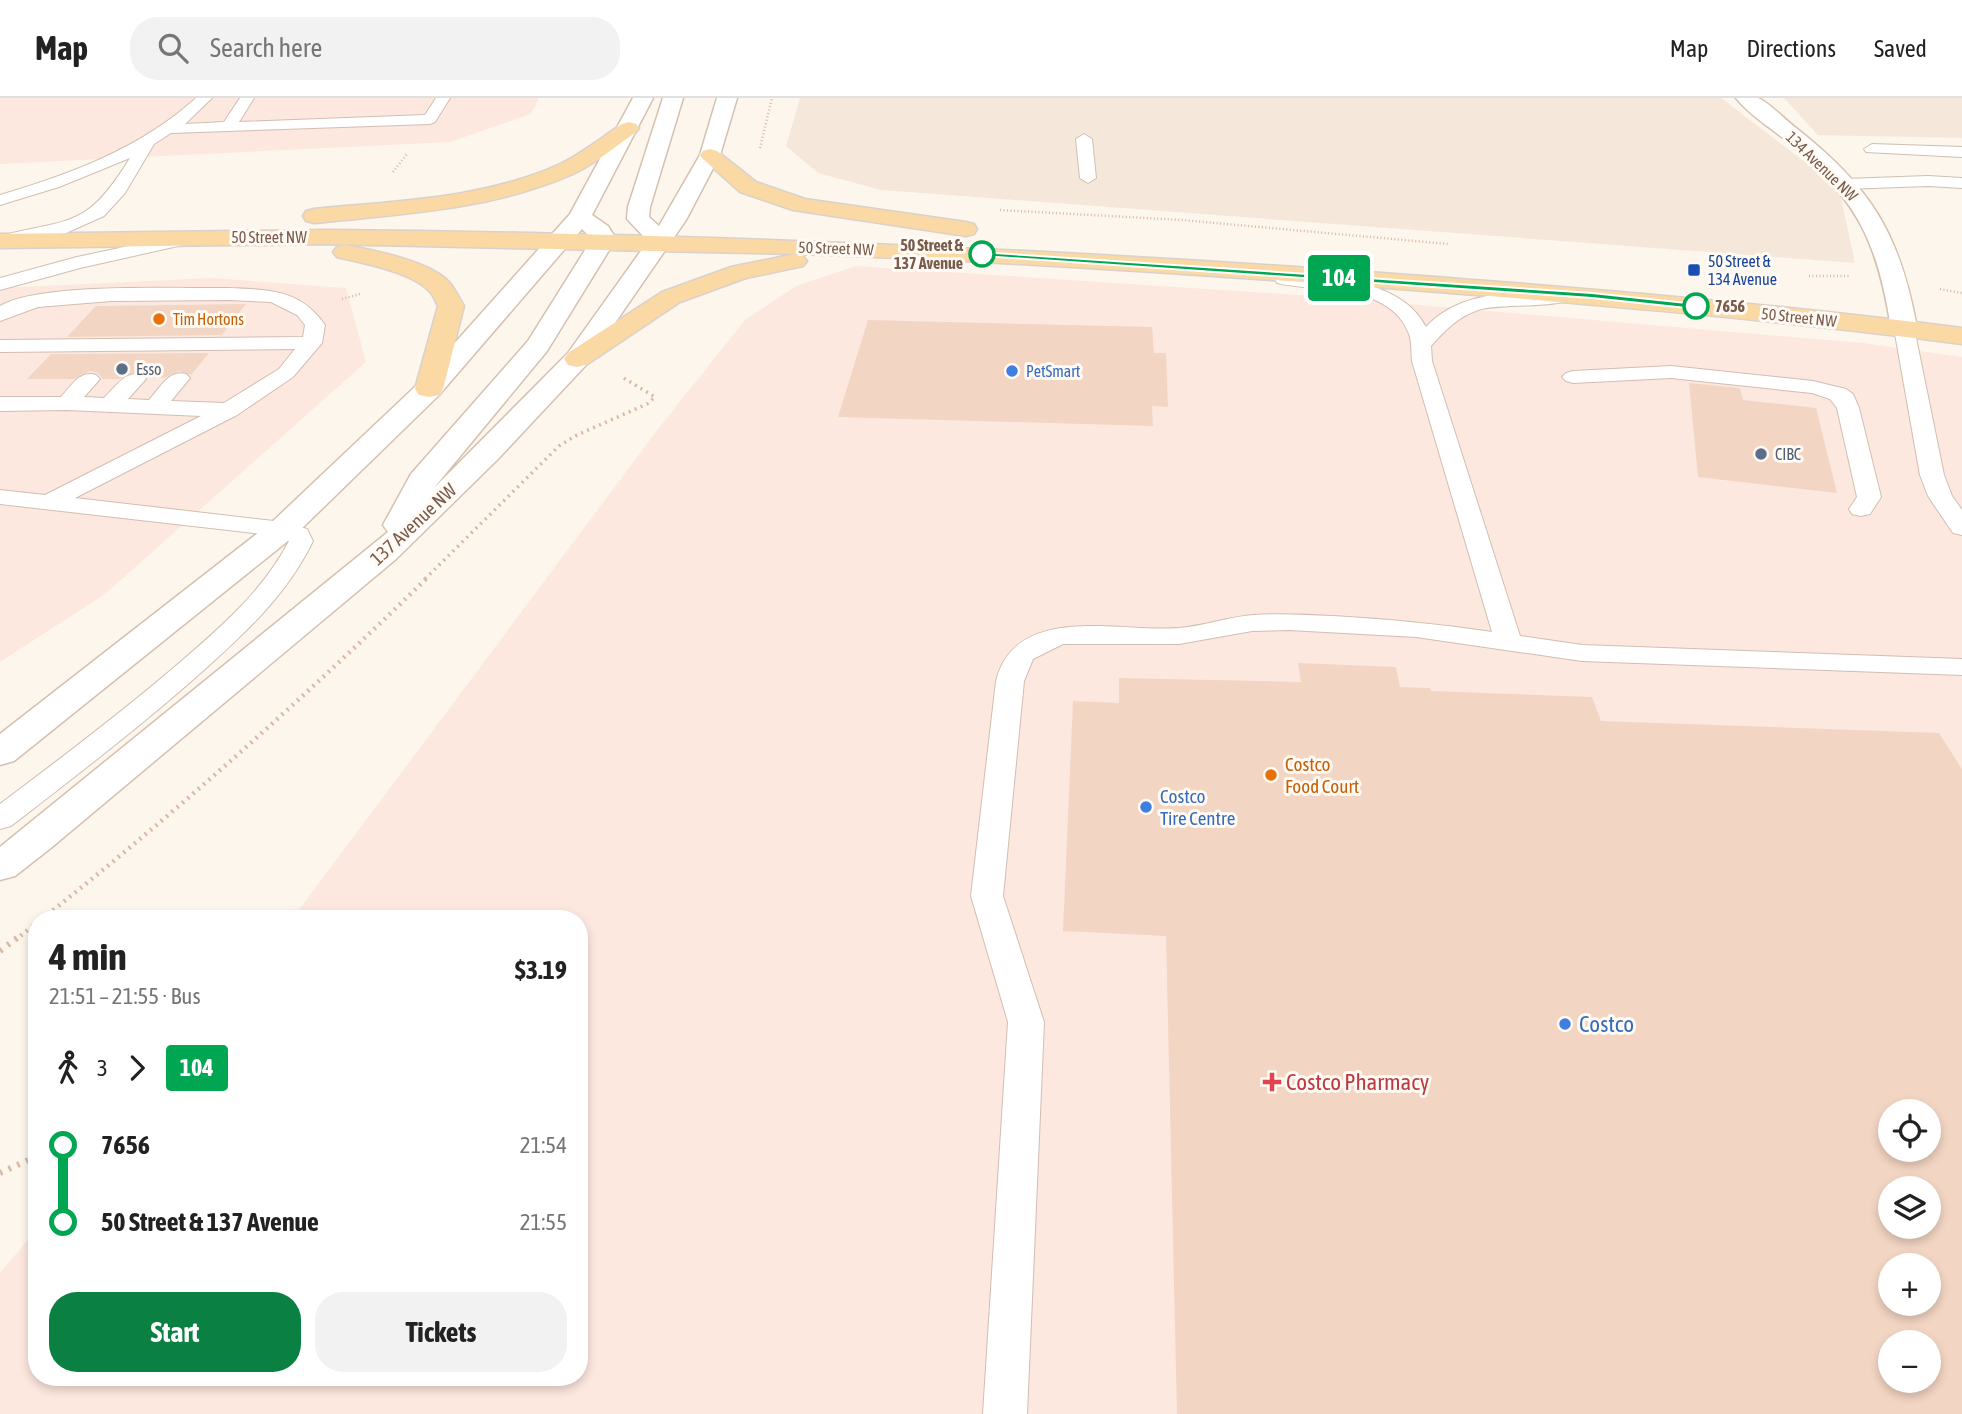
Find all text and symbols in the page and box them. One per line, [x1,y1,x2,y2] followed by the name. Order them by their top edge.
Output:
[130,17,620,80] search box
[35,29,88,67] text: Map
[154,29,192,67] icon: search
[210,33,322,63] text: Search here
[1670,35,1708,62] text: Map
[1746,35,1836,62] text: Directions
[1874,35,1927,62] text: Saved
[1783,127,1862,205] street label: 134 Avenue NW
[231,228,307,246] street label: 50 Street NW
[894,236,964,272] place label: 50 Street & 137 Avenue
[798,238,874,258] street label: 50 Street NW
[969,241,995,267] marker: 50 Street & 137 Avenue
[1708,252,1777,288] place label: 50 Street & 134 Avenue
[1299,255,1379,301] line badge: 104
[1686,262,1702,278] marker: 50 Street & 134 Avenue
[1322,264,1356,291] text: 104
[1683,293,1709,319] marker: 7656
[1715,297,1746,315] place label: 7656
[1760,304,1838,330] street label: 50 Street NW
[173,310,244,328] place label: Tim Hortons
[151,311,167,327] marker: Tim Hortons
[136,360,162,378] place label: Esso
[114,361,130,377] marker: Esso
[1026,362,1081,380] place label: PetSmart
[1004,363,1020,379] marker: PetSmart
[1775,445,1801,463] place label: CIBC
[1753,446,1769,462] marker: CIBC
[365,478,461,569] street label: 137 Avenue NW
[1285,753,1359,797] place label: Costco Food Court
[1263,767,1279,783] marker: Costco Food Court
[1160,785,1235,829] place label: Costco Tire Centre
[1138,799,1154,815] marker: Costco Tire Centre
[49,935,127,978] text: 4 min
[515,955,567,985] text: $3.19
[49,983,201,1009] text: 21:51 – 21:55 · Bus
[1579,1011,1634,1037] place label: Costco
[1557,1016,1573,1032] marker: Costco
[49,1049,87,1087] icon: walk
[118,1049,156,1087] icon: forward
[180,1054,214,1081] text: 104
[97,1055,108,1081] text: 3
[1286,1069,1429,1095] place label: Costco Pharmacy
[1264,1074,1280,1090] marker: Costco Pharmacy
[1878,1099,1941,1393] map controls
[1878,1099,1941,1162] button: locate
[101,1130,150,1160] text: 7656
[520,1132,567,1158] text: 21:54
[1878,1176,1941,1239] button: layers
[101,1207,319,1237] text: 50 Street & 137 Avenue
[520,1209,567,1235] text: 21:55
[1878,1253,1941,1316] button: +
[49,1292,301,1372] button: Start
[315,1292,567,1372] button: Tickets
[1878,1330,1941,1393] button: −

